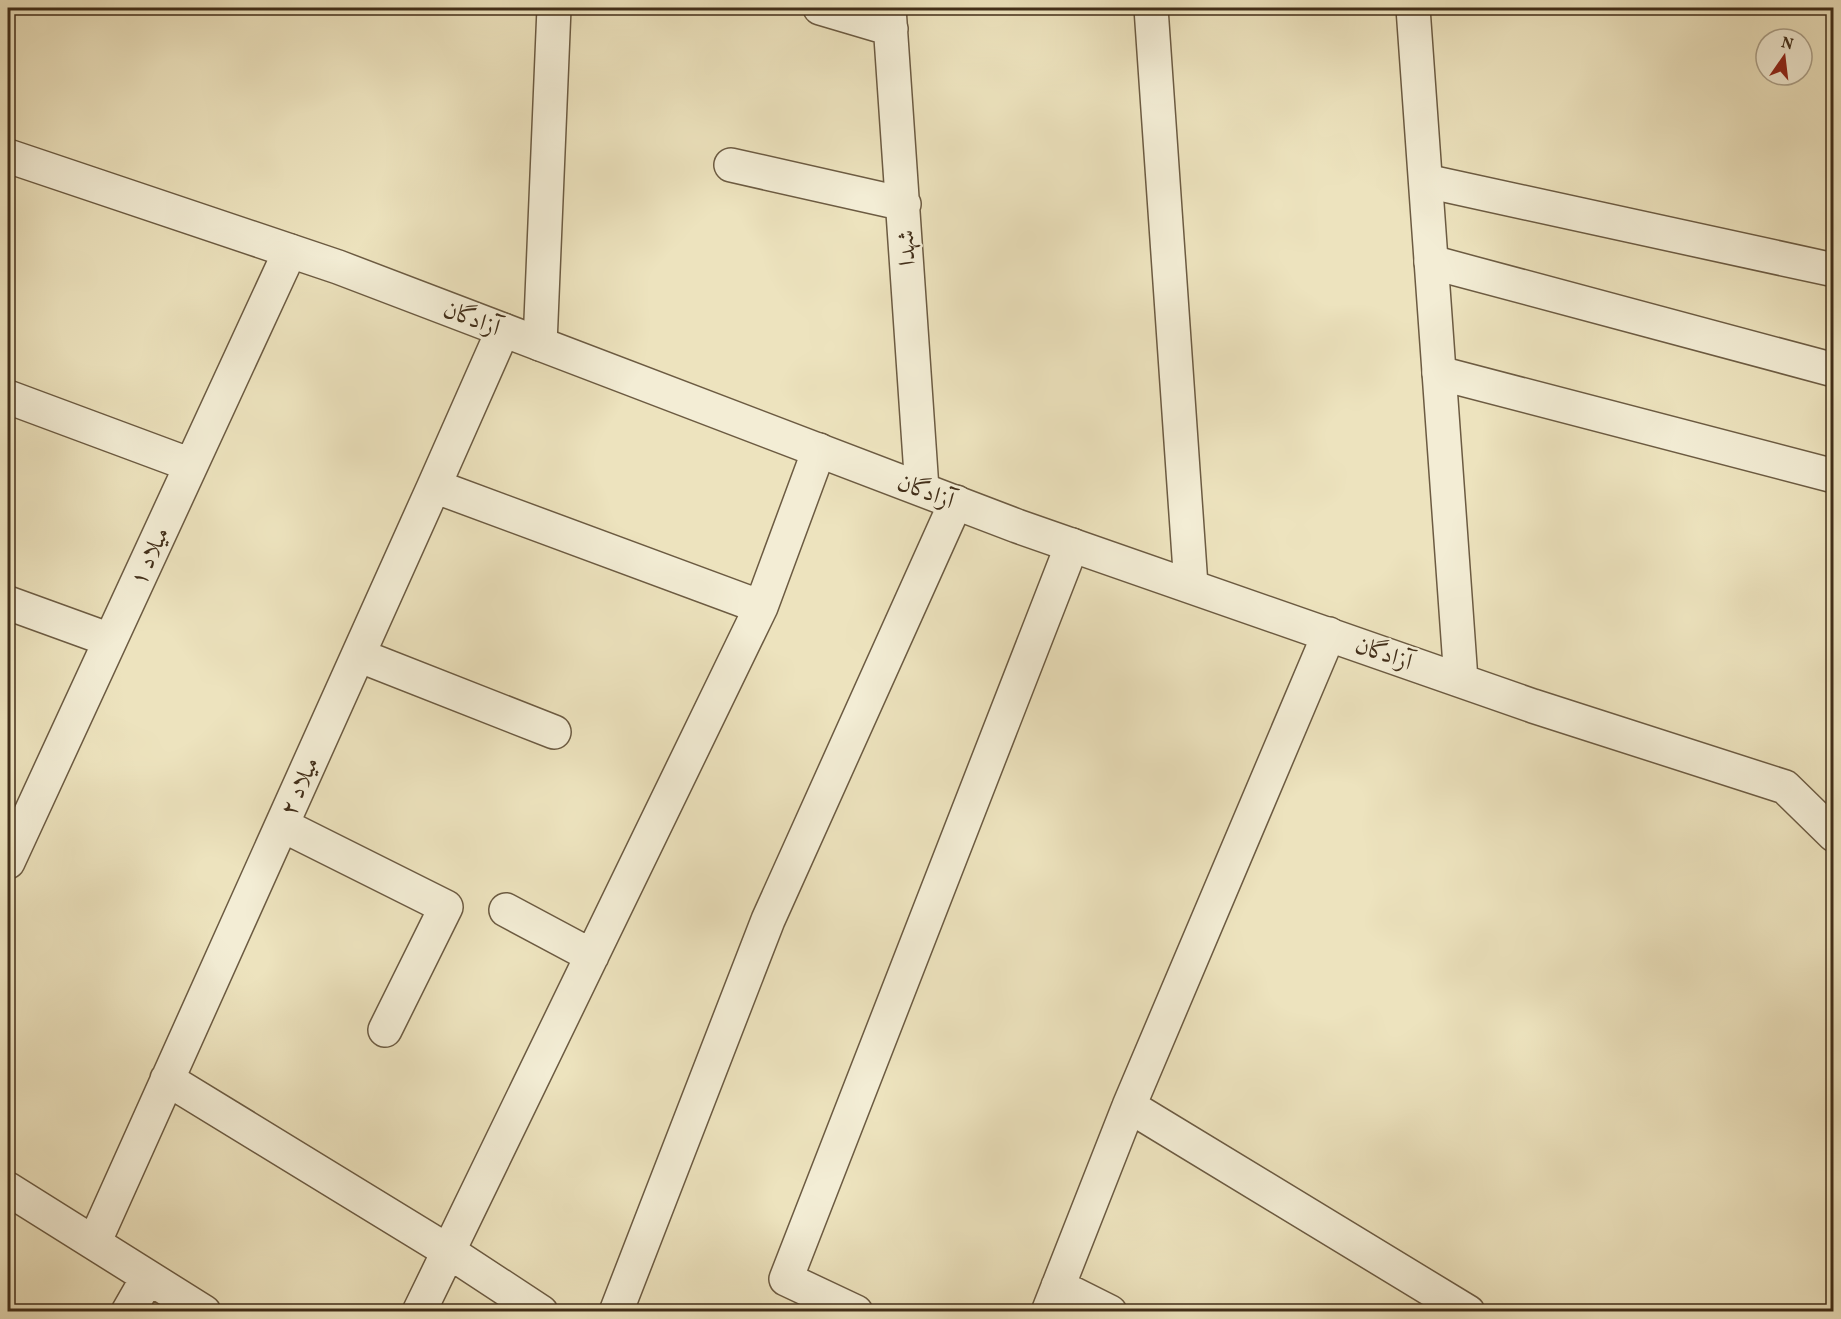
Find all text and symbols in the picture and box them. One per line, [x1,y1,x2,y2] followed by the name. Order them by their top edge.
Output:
[1754,27,1814,87] north arrow
[1779,32,1796,57] text: N
[890,229,926,267] street label: شهدا
[438,294,507,347] street label: آزادگان
[892,467,961,520] street label: آزادگان
[122,522,179,592] street label: میلاد ۱
[1350,629,1419,681] street label: آزادگان
[273,752,329,822] street label: میلاد ۲

